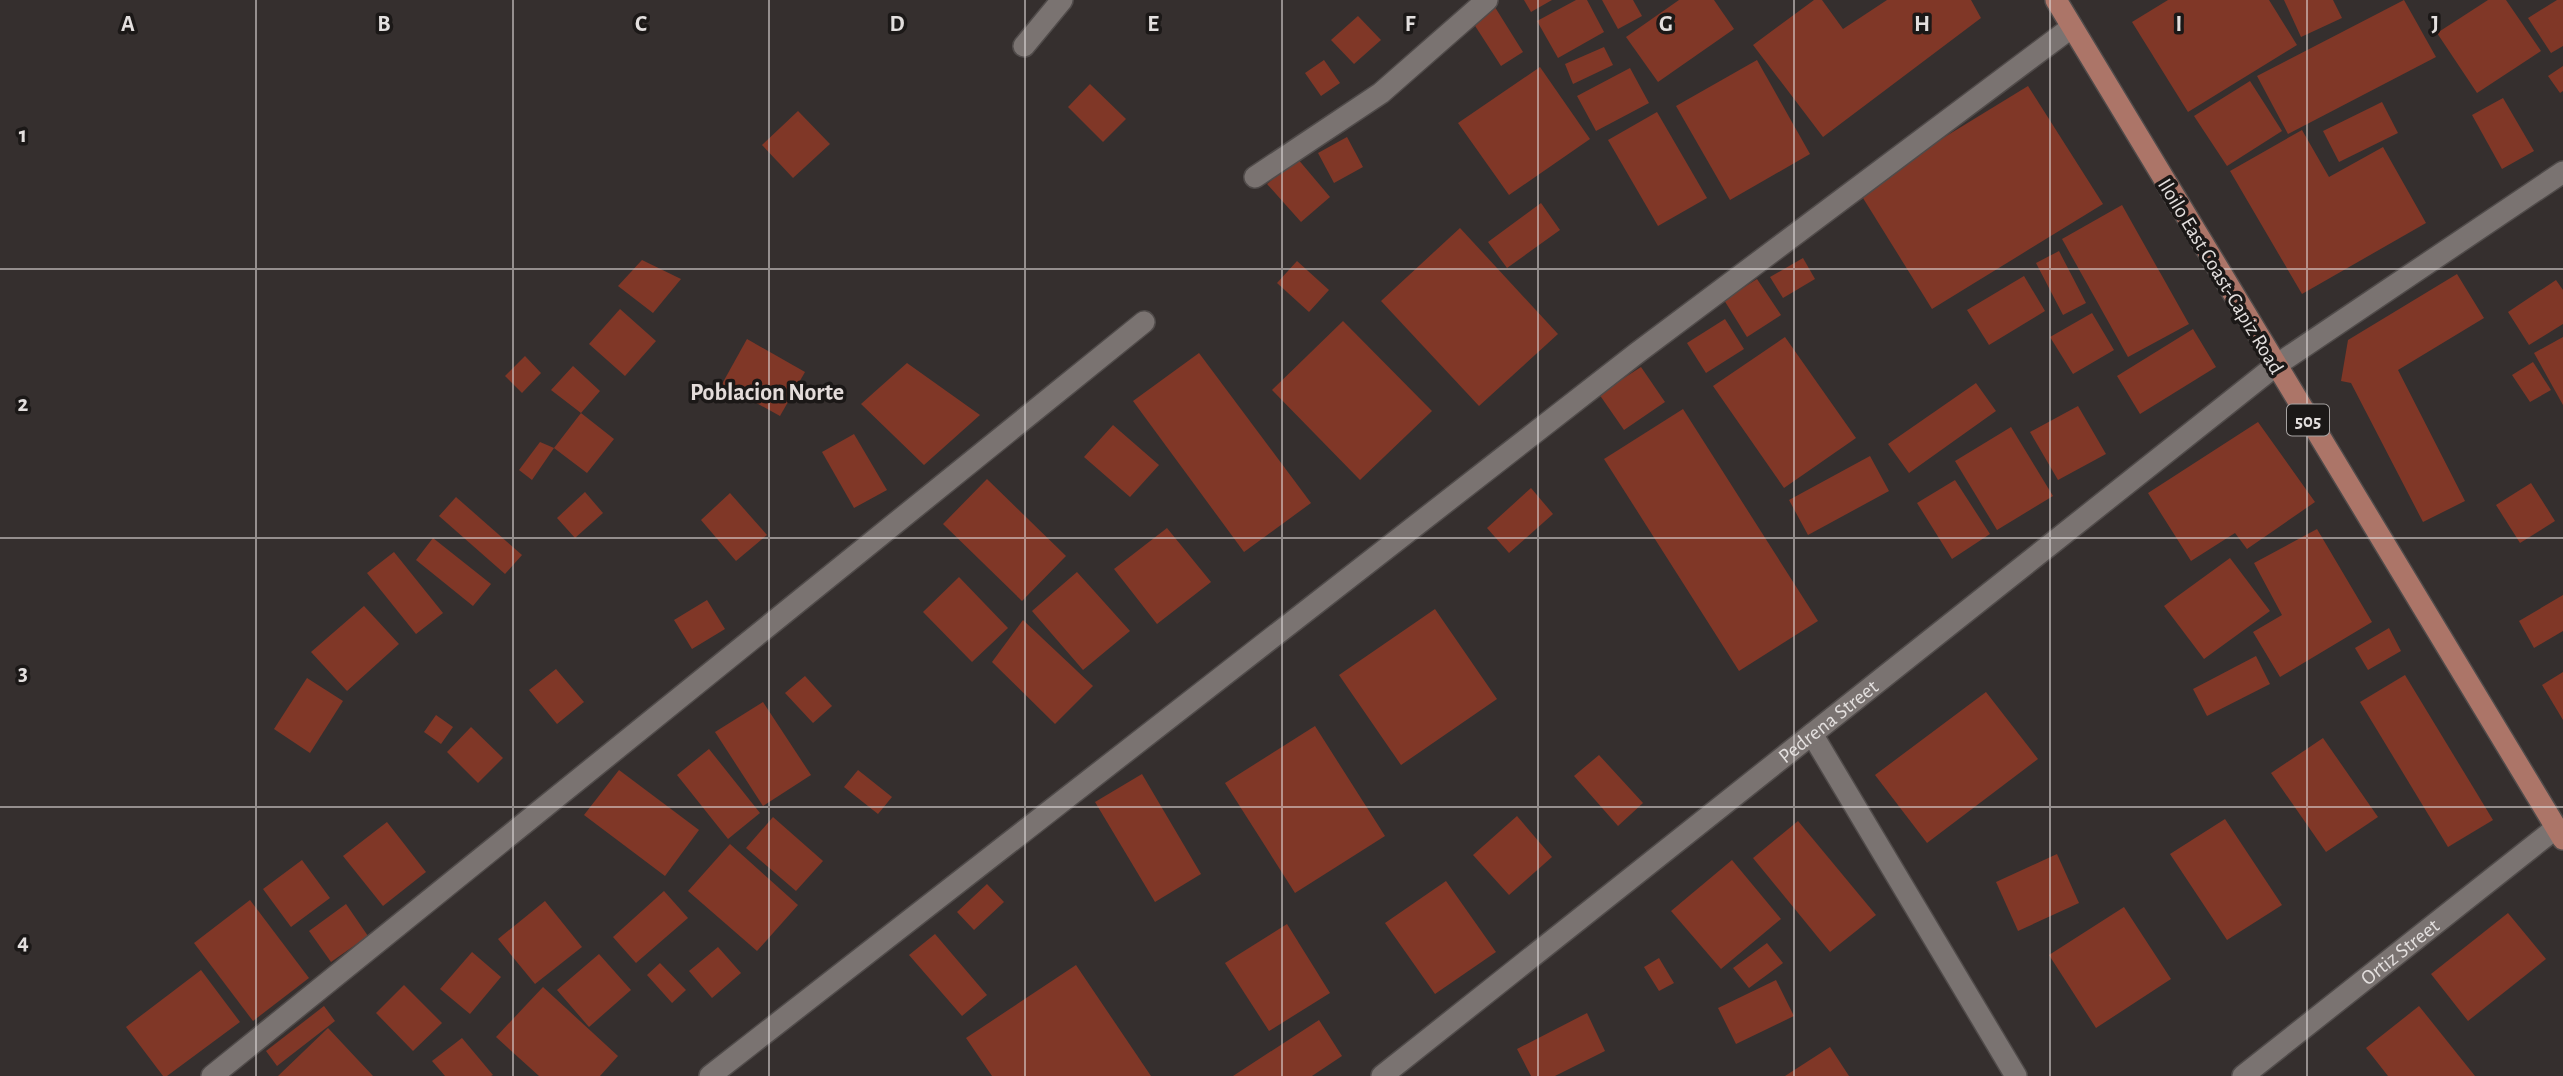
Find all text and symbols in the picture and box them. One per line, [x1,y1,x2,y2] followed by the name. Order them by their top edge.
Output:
[121,13,135,36] text: A
[377,13,391,36] text: B
[635,13,647,36] text: C
[889,13,905,36] text: D
[1147,13,1159,36] text: E
[1405,13,1416,36] text: F
[1659,13,1673,36] text: G
[1914,13,1930,36] text: H
[2176,13,2182,36] text: I
[2431,13,2439,36] text: J
[19,124,27,147] text: 1
[2154,175,2287,378] street label: Iloilo East Coast-Capiz Road
[690,381,844,405] district label: Poblacion Norte
[18,393,29,416] text: 2
[2287,404,2329,436] road number: 505
[18,662,28,685] text: 3
[1775,676,1882,767] street label: Pedrena Street
[2357,915,2443,989] street label: Ortiz Street
[17,931,29,954] text: 4

